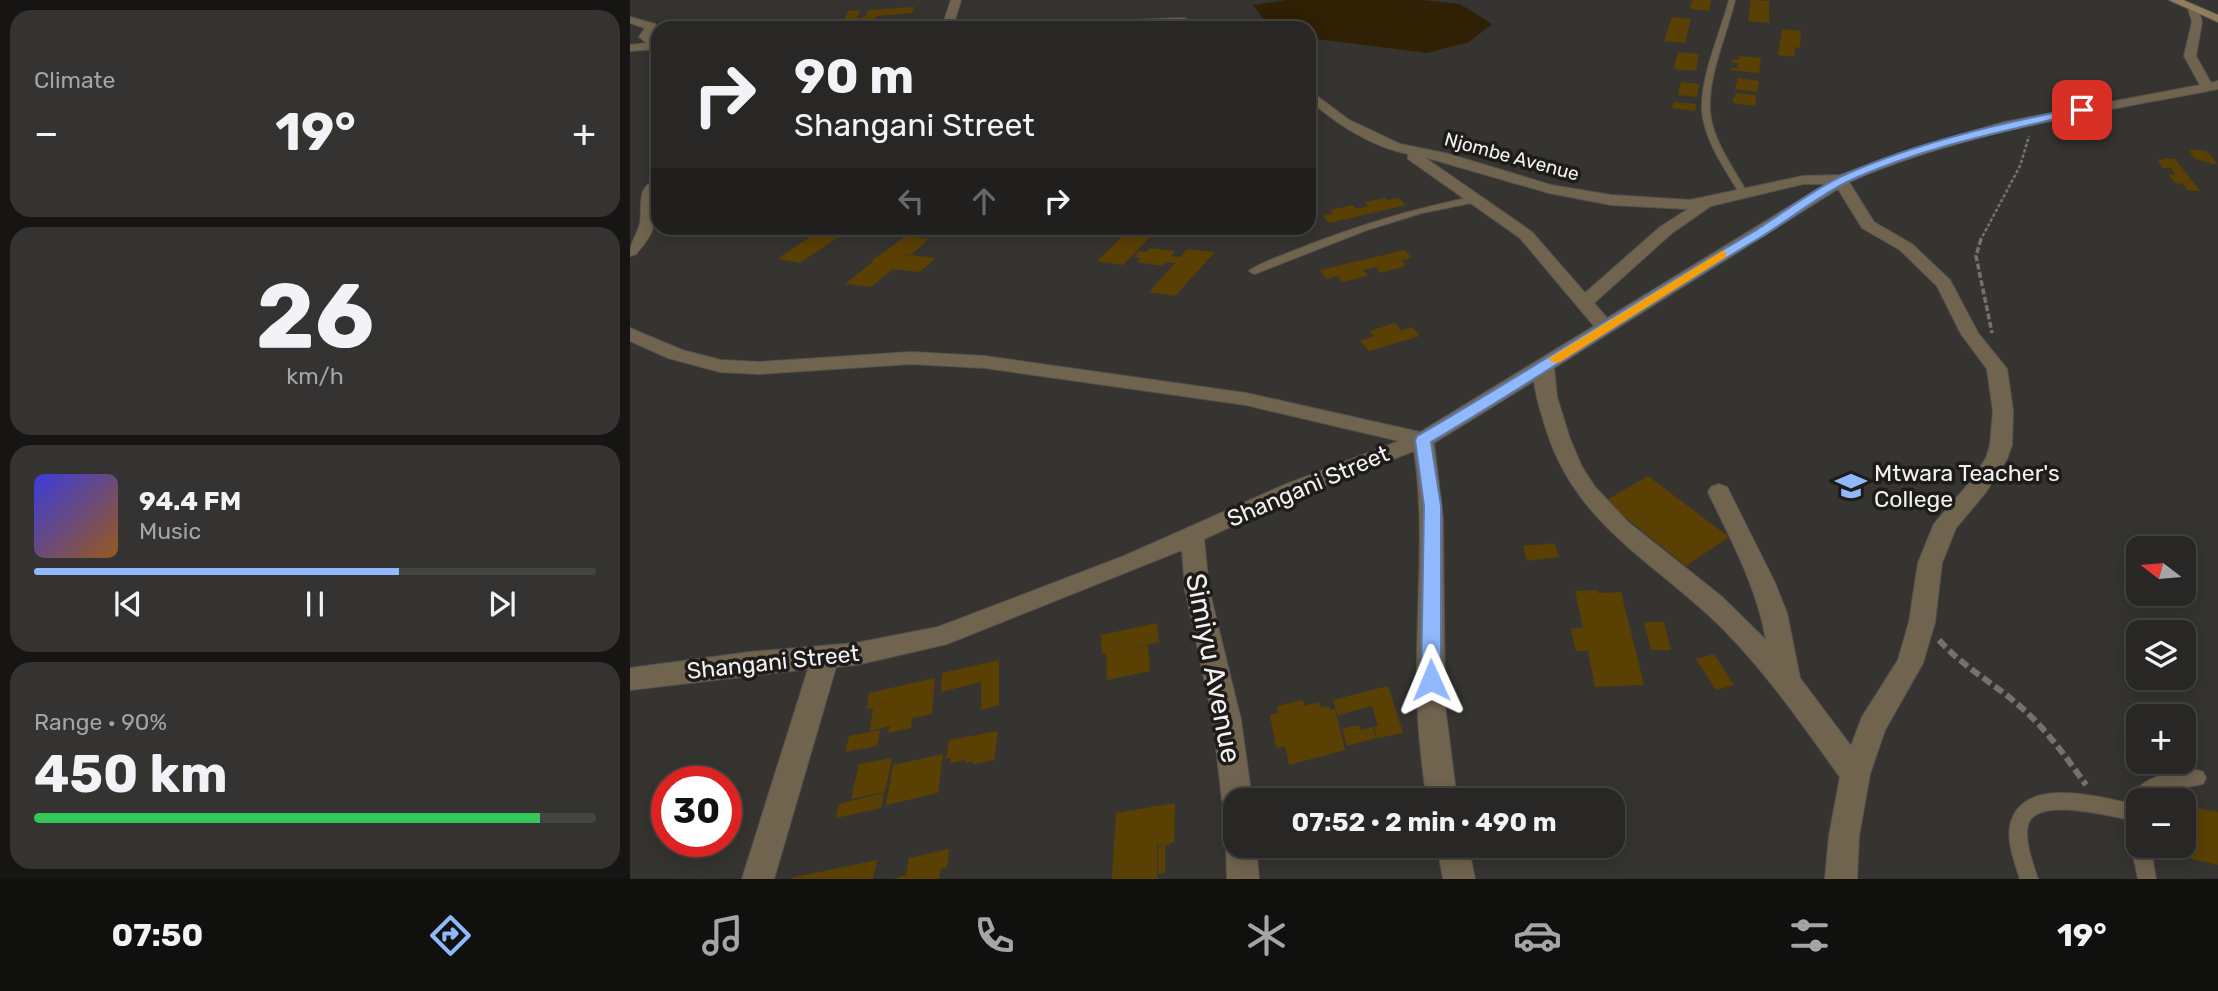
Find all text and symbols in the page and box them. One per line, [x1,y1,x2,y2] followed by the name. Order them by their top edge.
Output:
[794,47,914,105] text: 90 m
[679,49,770,140] icon: right
[34,66,115,94] text: Climate
[2052,80,2112,140] pin
[2063,91,2101,129] icon: arrive
[275,101,356,163] text: 19°
[794,106,1035,144] text: Shangani Street
[34,110,59,156] text: −
[572,110,596,156] text: +
[1442,127,1582,186] street label: Njombe Avenue
[892,182,930,220] icon: left
[965,182,1003,220] icon: ahead
[1038,182,1076,220] icon: right
[256,262,374,370] text: 26
[286,362,344,390] text: km/h
[1223,439,1393,533] street label: Shangani Street
[1874,459,2060,513] place label: Mtwara Teacher's College
[1834,469,1868,503] school or university icon: Mtwara Teacher's College
[139,486,241,517] text: 94.4 FM
[139,517,201,545] text: Music
[2126,536,2196,606] north arrow
[2126,536,2196,858] map controls
[1179,571,1248,766] street label: Simiyu Avenue
[109,585,147,623] icon: previous
[296,585,334,623] icon: pause
[483,585,521,623] icon: next
[2126,620,2196,690] button: layers
[686,639,860,685] street label: Shangani Street
[1394,643,1468,717] position arrow
[2126,704,2196,774] button: +
[34,708,167,736] text: Range · 90%
[34,743,228,805] text: 450 km
[651,766,742,857] speed limit sign: 30
[2126,788,2196,858] button: −
[1292,807,1556,838] text: 07:52 · 2 min · 490 m
[426,911,475,960] icon: directions
[698,911,747,960] icon: music
[970,911,1019,960] icon: phone
[1242,911,1291,960] icon: climate
[1513,911,1562,960] icon: car
[1785,911,1834,960] icon: filters
[111,916,203,954] text: 07:50
[2057,916,2107,954] text: 19°

